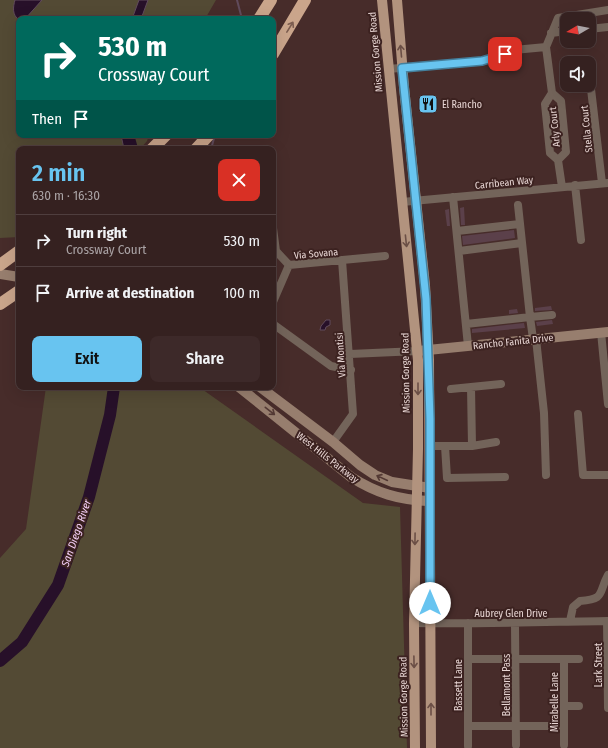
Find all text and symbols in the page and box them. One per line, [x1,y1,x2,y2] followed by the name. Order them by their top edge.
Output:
[367,11,385,92] street label: Mission Gorge Road
[560,12,596,48] north arrow
[560,12,596,92] map controls
[286,21,294,33] one-way arrow
[98,30,167,63] text: 530 m
[32,32,84,84] icon: right
[488,37,522,71] pin
[494,43,516,65] icon: arrive
[397,45,404,58] one-way arrow
[560,56,596,92] button: sound
[98,64,209,86] text: Crossway Court
[417,93,439,115] restaurant icon: El Rancho
[442,99,482,111] place label: El Rancho
[578,104,595,153] street label: Stella Court
[547,106,563,148] street label: Arly Court
[70,108,92,130] icon: arrive
[32,110,62,128] text: Then
[32,159,85,187] text: 2 min
[218,159,260,201] button: close
[474,174,534,192] street label: Carribean Way
[32,188,100,203] text: 630 m · 16:30
[66,224,127,242] text: Turn right
[32,230,54,252] icon: right
[224,232,260,250] text: 530 m
[402,234,410,247] one-way arrow
[66,242,146,257] text: Crossway Court
[293,246,339,262] street label: Via Sovana
[32,282,54,304] icon: arrive
[66,284,194,302] text: Arrive at destination
[223,284,260,302] text: 100 m
[333,332,349,378] street label: Via Montisi
[472,332,554,352] street label: Rancho Fanita Drive
[399,333,413,413] street label: Mission Gorge Road
[32,336,142,382] button: Exit
[150,336,260,382] button: Share
[414,382,422,395] one-way arrow
[264,407,275,415] one-way arrow
[294,430,361,486] street label: West Hills Parkway
[376,474,388,481] one-way arrow
[59,497,94,570] water label: San Diego River
[412,532,419,545] one-way arrow
[409,582,451,624] position arrow
[475,608,547,620] street label: Aubrey Glen Drive
[593,642,605,687] street label: Lark Street
[501,654,513,716] street label: Bellamont Pass
[410,655,418,668] one-way arrow
[397,657,411,737] street label: Mission Gorge Road
[453,659,465,711] street label: Bassett Lane
[549,672,561,732] street label: Mirabelle Lane
[427,703,435,716] one-way arrow

